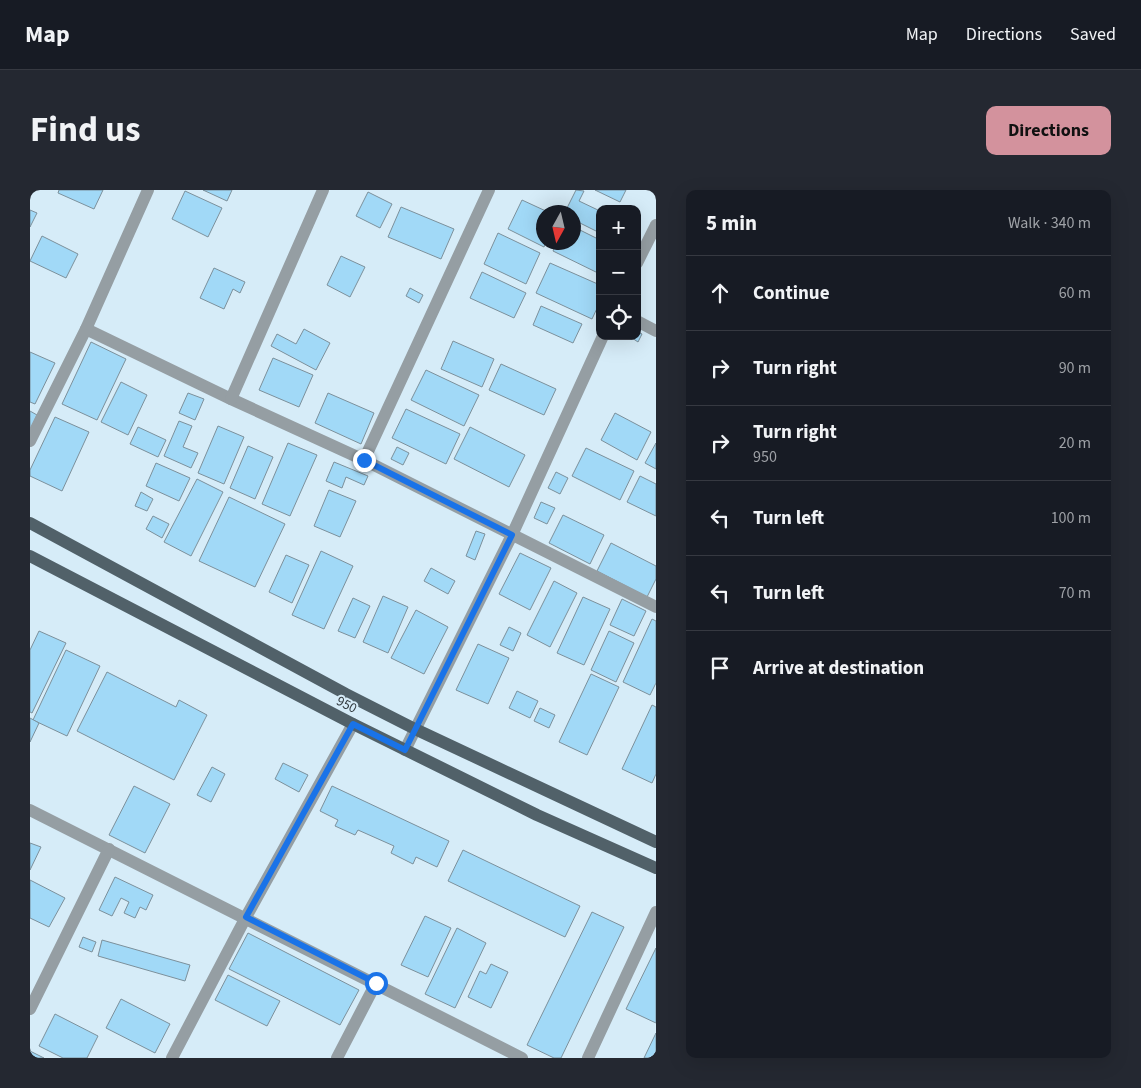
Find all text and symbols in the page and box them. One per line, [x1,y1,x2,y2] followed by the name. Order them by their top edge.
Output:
[25,17,70,52] text: Map
[906,22,938,47] text: Map
[966,22,1042,47] text: Directions
[1070,22,1116,47] text: Saved
[30,105,140,155] text: Find us
[986,106,1111,155] button: Directions
[536,205,581,250] north arrow
[596,205,641,340] map controls
[596,205,641,250] button: +
[706,208,757,238] text: 5 min
[1008,212,1091,234] text: Walk · 340 m
[596,250,641,295] button: −
[706,279,734,307] icon: ahead
[753,280,830,307] text: Continue
[1059,282,1091,304] text: 60 m
[596,295,641,340] button: locate
[706,354,734,382] icon: right
[753,355,837,382] text: Turn right
[1059,357,1091,379] text: 90 m
[753,419,837,446] text: Turn right
[706,429,734,457] icon: right
[1059,432,1091,454] text: 20 m
[753,446,777,468] text: 950
[353,449,376,472] route end
[706,504,734,532] icon: left
[753,505,824,532] text: Turn left
[1051,507,1091,529] text: 100 m
[706,579,734,607] icon: left
[753,580,824,607] text: Turn left
[1059,582,1091,604] text: 70 m
[706,654,734,682] icon: arrive
[753,655,924,682] text: Arrive at destination
[333,691,360,719] street label: 950
[365,972,388,995] route start

